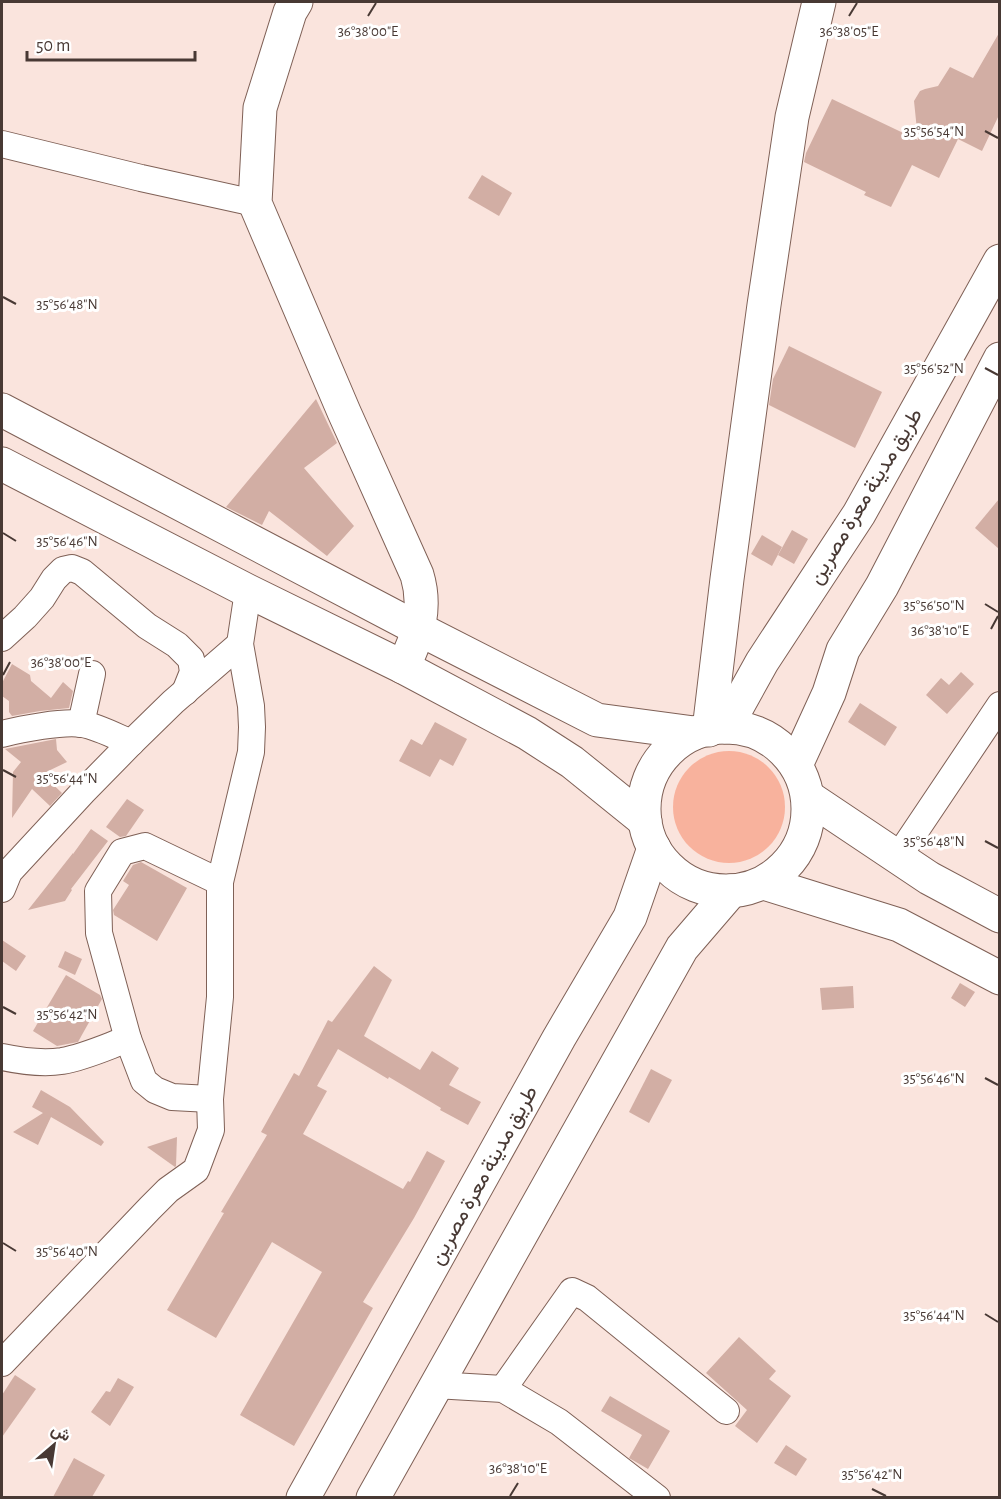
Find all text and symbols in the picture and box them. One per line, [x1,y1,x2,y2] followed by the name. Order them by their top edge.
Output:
[27,24,195,62] scale bar
[338,24,398,39] text: 36°38'00"E
[819,24,879,39] text: 36°38'05"E
[36,37,70,55] text: 50 m
[904,124,964,139] text: 35°56'54"N
[36,297,98,312] text: 35°56'48"N
[904,361,964,376] text: 35°56'52"N
[805,405,928,589] street label: طريق مدينة معرة مصرين
[36,534,98,549] text: 35°56'46"N
[903,598,965,613] text: 35°56'50"N
[911,623,969,638] text: 36°38'10"E
[31,655,91,670] text: 36°38'00"E
[36,771,98,786] text: 35°56'44"N
[903,834,965,849] text: 35°56'48"N
[36,1007,98,1022] text: 35°56'42"N
[903,1071,965,1086] text: 35°56'46"N
[426,1082,543,1269] street label: طريق مدينة معرة مصرين
[36,1244,98,1259] text: 35°56'40"N
[903,1308,965,1323] text: 35°56'44"N
[24,1415,84,1475] north arrow
[48,1421,73,1445] text: ش
[489,1461,547,1476] text: 36°38'10"E
[841,1467,903,1482] text: 35°56'42"N

